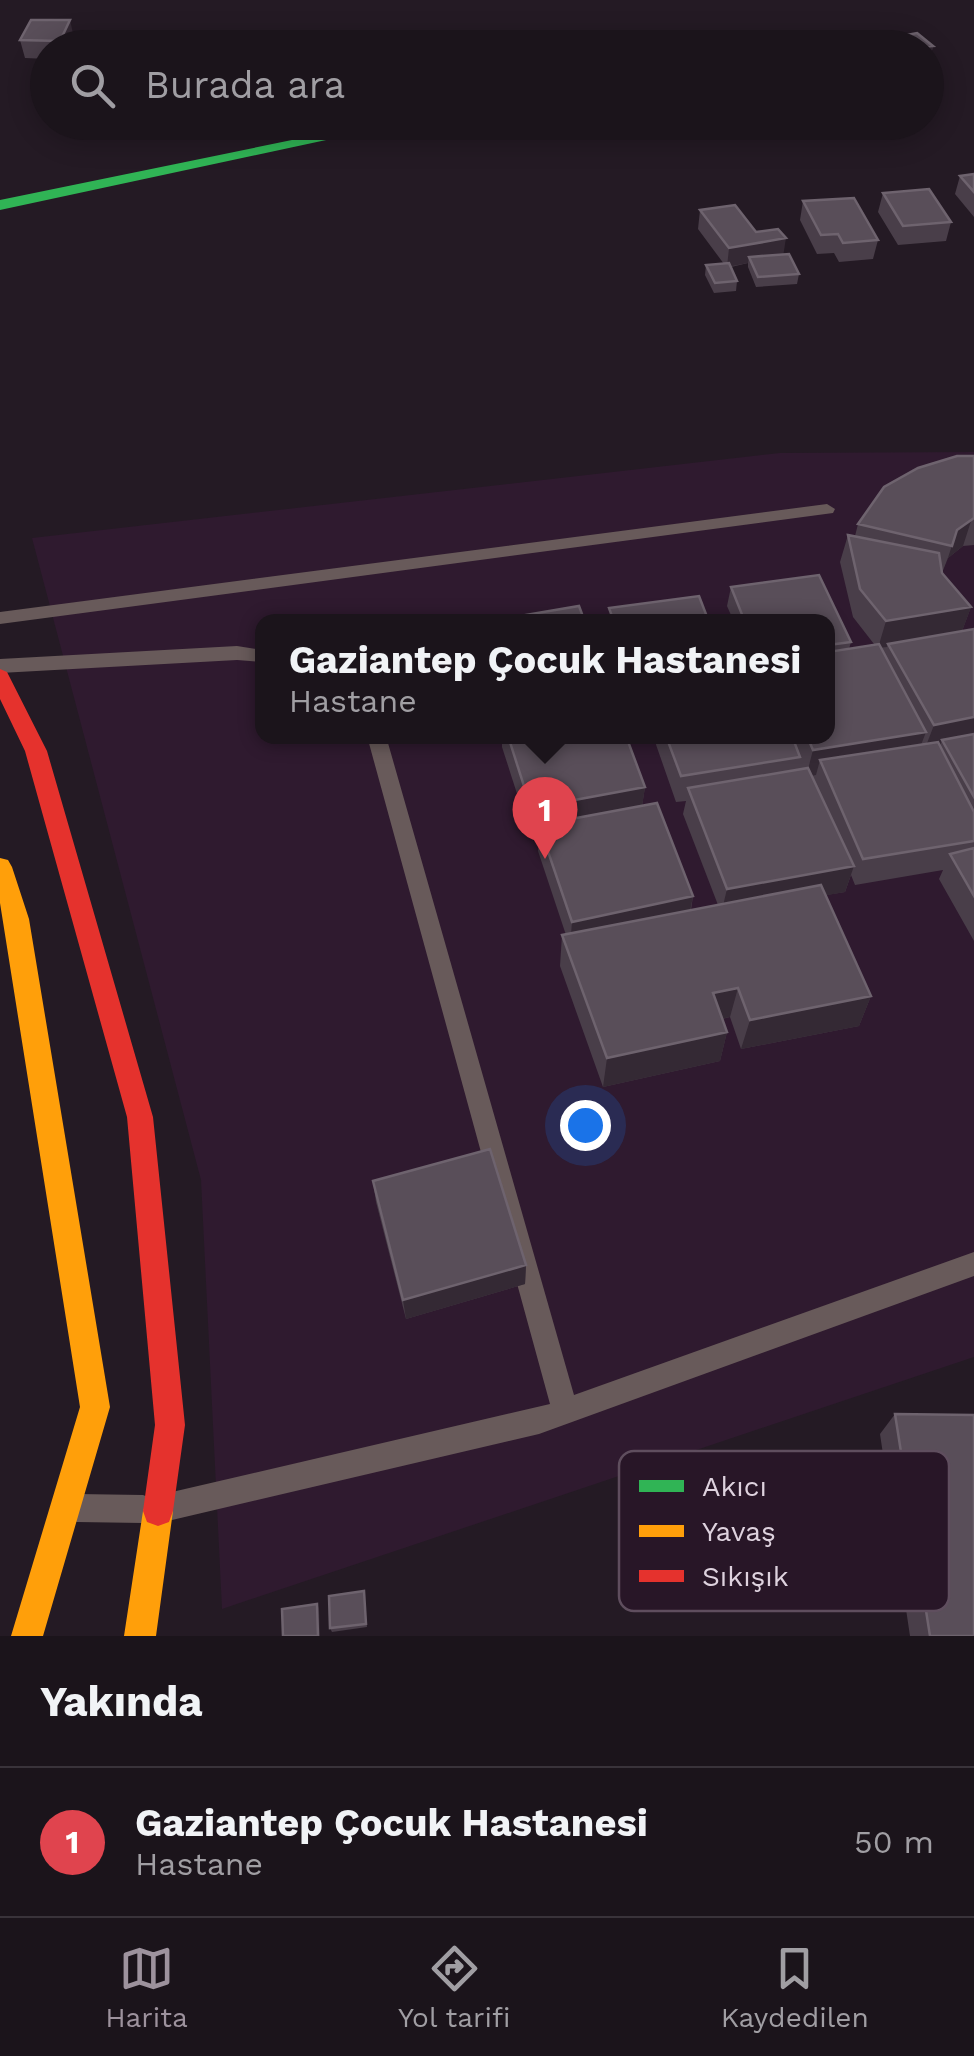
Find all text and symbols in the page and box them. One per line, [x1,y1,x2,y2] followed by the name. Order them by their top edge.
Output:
[30,30,944,140] search box
[65,58,120,113] icon: search
[145,63,345,107] text: Burada ara
[255,614,835,744] popup
[289,638,801,682] text: Gaziantep Çocuk Hastanesi
[289,682,417,720] text: Hastane
[512,776,578,859] pin: 1
[560,1100,611,1151] your location
[619,1451,949,1611] legend
[702,1470,767,1503] text: Akıcı
[702,1515,776,1548] text: Yavaş
[702,1560,789,1593] text: Sıkışık
[40,1677,203,1726] text: Yakında
[135,1801,648,1845] text: Gaziantep Çocuk Hastanesi
[66,1823,79,1861] text: 1
[854,1823,934,1861] text: 50 m
[135,1845,263,1883] text: Hastane
[105,1941,188,2034] tab: Harita
[398,1941,510,2034] tab: Yol tarifi
[721,1941,869,2034] tab: Kaydedilen

